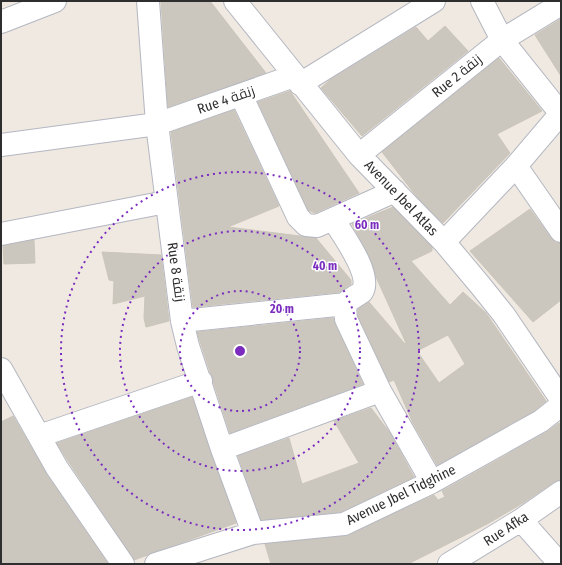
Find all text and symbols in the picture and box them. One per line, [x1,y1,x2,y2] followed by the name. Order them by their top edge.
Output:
[429,51,485,101] street label: Rue 2 زنقة
[195,82,257,118] street label: Rue 4 زنقة
[361,157,441,239] street label: Avenue Jbel Atlas
[355,218,379,232] text: 60 m
[163,241,189,303] street label: Rue 8 زنقة
[313,259,337,273] text: 40 m
[269,302,294,316] text: 20 m
[233,344,247,358] centre of rings
[343,461,459,529] street label: Avenue Jbel Tidghine
[480,508,532,550] street label: Rue Afka

